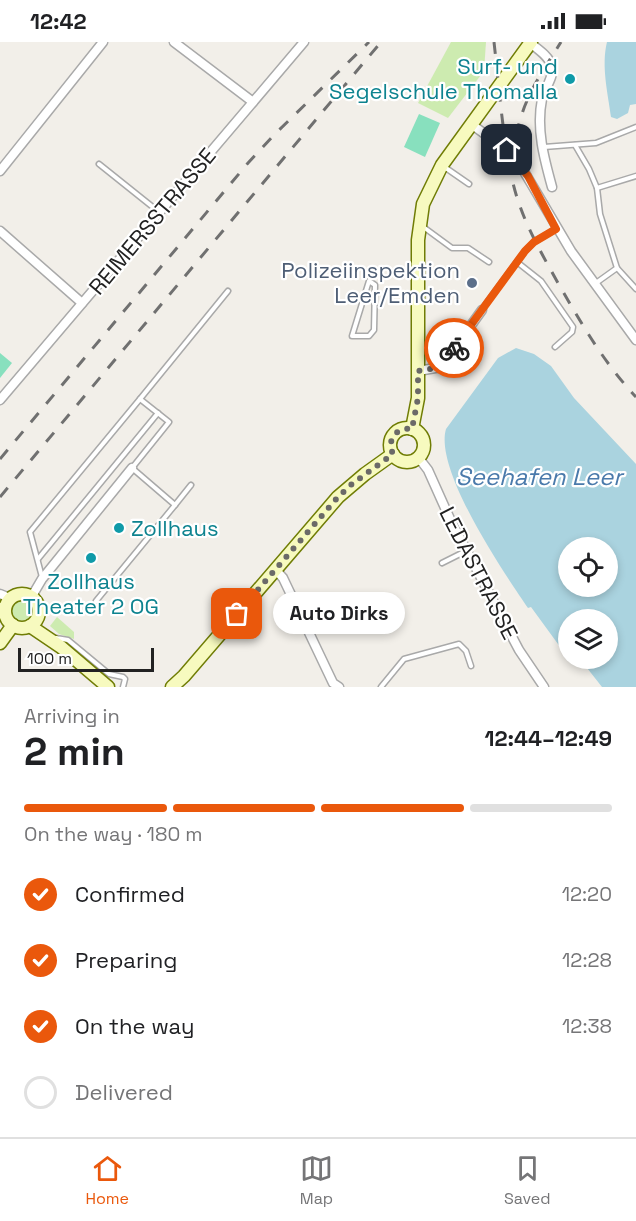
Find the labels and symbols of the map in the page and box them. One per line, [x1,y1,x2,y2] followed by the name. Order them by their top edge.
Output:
[329,52,558,105] place label: Surf- und Segelschule Thomalla
[563,72,577,86] marker: Surf- und Segelschule Thomalla
[481,124,532,175] pin
[82,142,222,300] street label: REIMERSSTRASSE
[281,256,460,309] place label: Polizeiinspektion Leer/Emden
[465,276,479,290] marker: Polizeiinspektion Leer/Emden
[424,318,484,378] courier
[456,461,625,492] water label: Seehafen Leer
[434,502,524,644] street label: LEDASTRASSE
[131,514,219,542] place label: Zollhaus
[112,521,126,535] marker: Zollhaus
[84,551,98,565] marker: Zollhaus Theater 2 OG
[23,567,159,620] place label: Zollhaus Theater 2 OG
[211,588,262,639] pin
[273,593,405,635] callout: Auto Dirks
[18,645,154,672] scale bar

